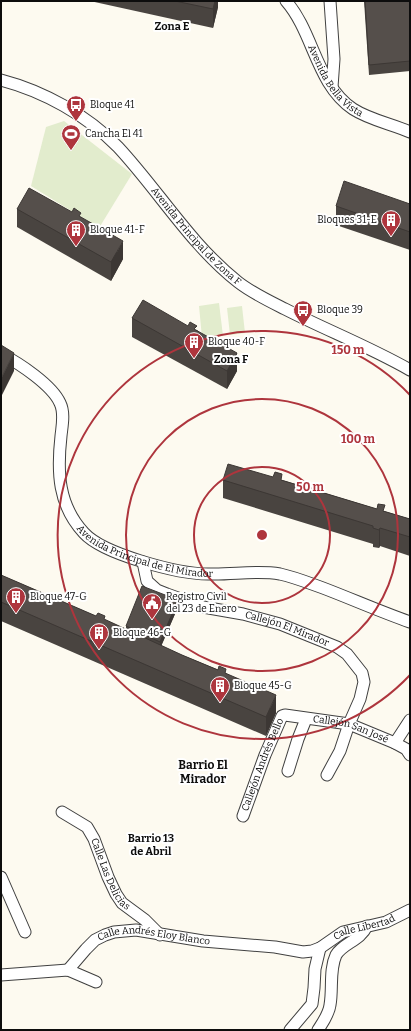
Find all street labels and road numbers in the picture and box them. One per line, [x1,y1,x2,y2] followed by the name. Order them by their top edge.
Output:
[305,43,365,120] street label: Avenida Bella Vista
[148,185,243,288] street label: Avenida Principal de Zona F
[74,523,214,580] street label: Avenida Principal de El Mirador
[244,609,331,649] street label: Callejón El Mirador
[312,713,390,746] street label: Callejón San José
[239,716,286,813] street label: Callejón Andrés Bello
[88,836,133,913] street label: Calle Las Delicias
[331,912,397,943] street label: Calle Libertad
[95,924,211,948] street label: Calle Andrés Eloy Blanco

